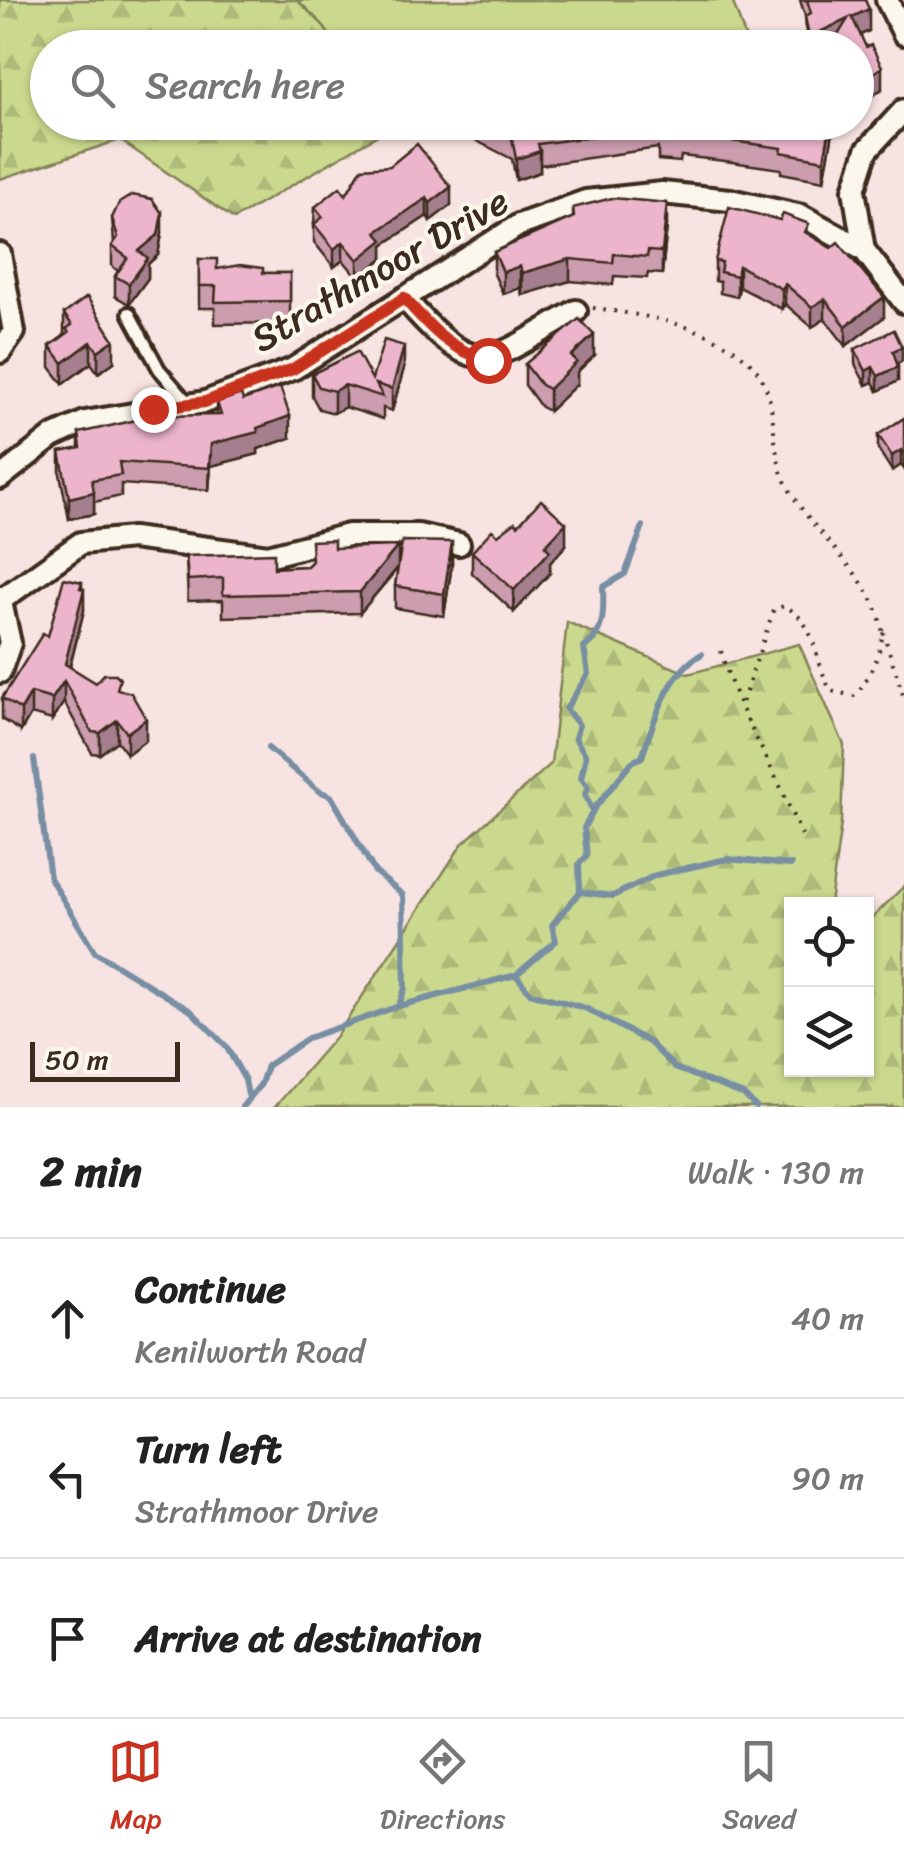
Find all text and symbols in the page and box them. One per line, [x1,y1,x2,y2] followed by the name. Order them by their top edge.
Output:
[30,30,874,140] search box
[145,52,345,119] text: Search here
[65,58,120,113] icon: search
[238,169,522,371] street label: Strathmoor Drive
[466,338,512,384] route start
[131,387,177,433] route end
[784,897,874,1077] map controls
[784,897,874,987] button: locate
[784,987,874,1077] button: layers
[45,1035,109,1084] text: 50 m
[30,1037,180,1082] scale bar
[40,1135,142,1209] text: 2 min
[688,1144,864,1201] text: Walk · 130 m
[135,1256,286,1323] text: Continue
[791,1290,864,1347] text: 40 m
[40,1291,95,1346] icon: ahead
[135,1323,365,1380] text: Kenilworth Road
[135,1416,281,1483] text: Turn left
[791,1450,864,1507] text: 90 m
[40,1451,95,1506] icon: left
[135,1483,378,1540] text: Strathmoor Drive
[135,1605,482,1672] text: Arrive at destination
[40,1611,95,1666] icon: arrive
[108,1734,163,1843] tab: Map
[380,1734,505,1843] tab: Directions
[722,1734,796,1843] tab: Saved

